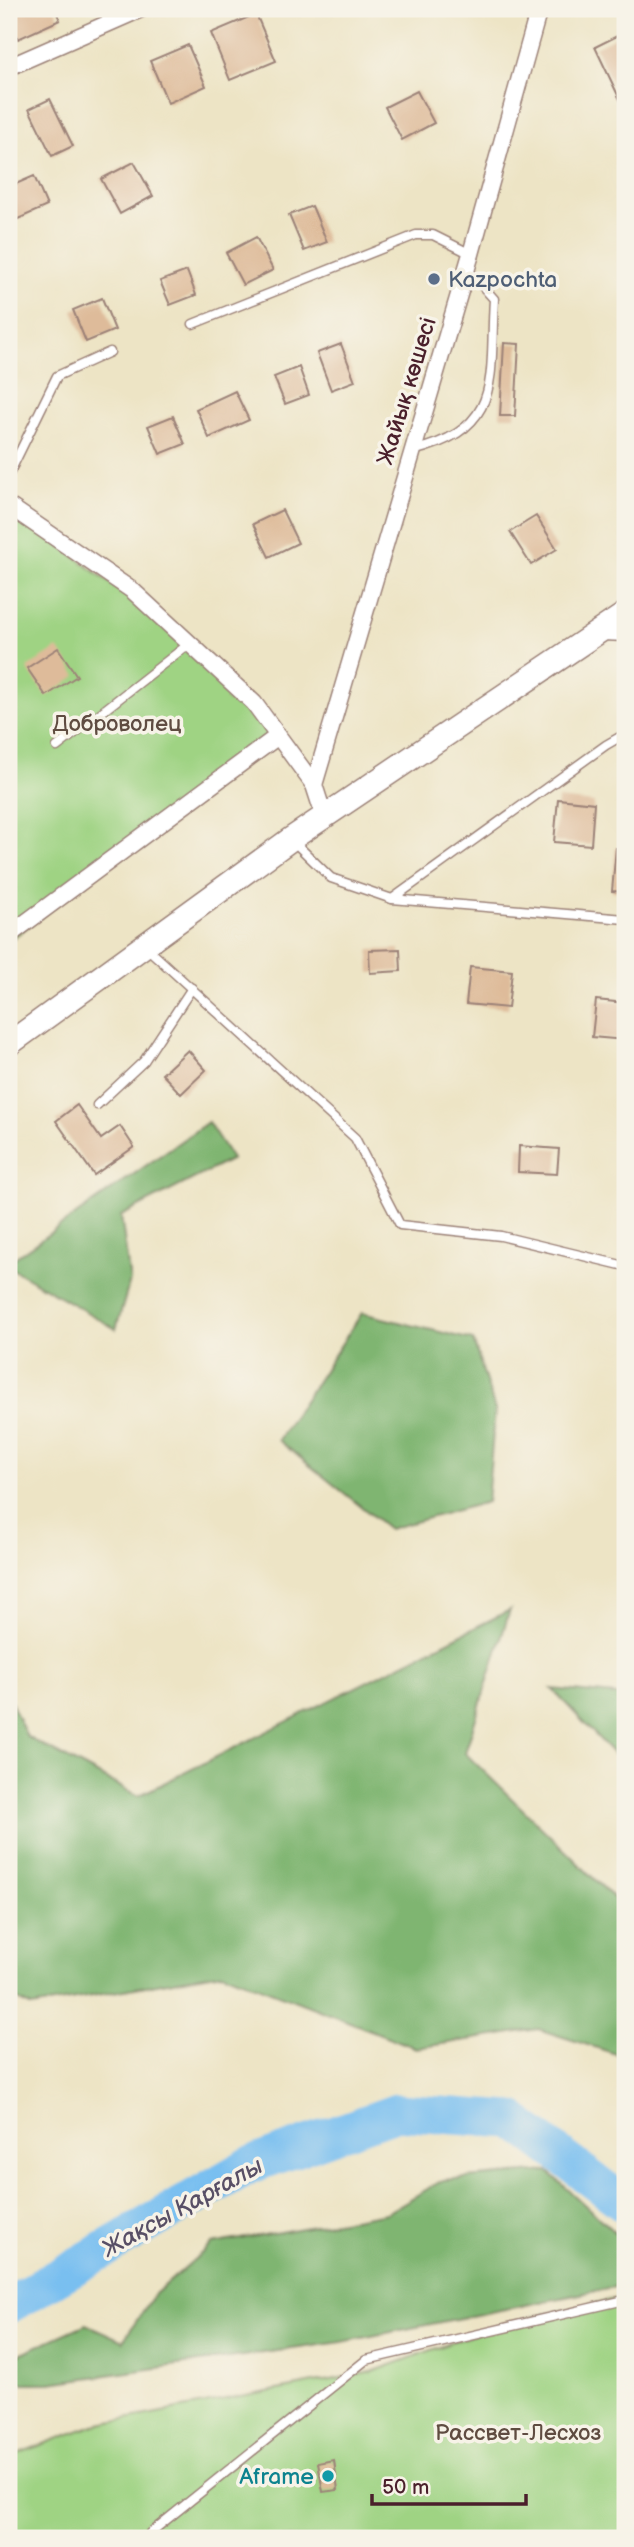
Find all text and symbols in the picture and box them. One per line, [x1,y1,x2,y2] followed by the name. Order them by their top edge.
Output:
[448,266,557,294] place label: Kazpochta
[426,271,442,287] marker: Kazpochta
[371,314,443,469] street label: Жайық көшесі
[52,710,182,738] park label: Доброволец
[96,2151,268,2264] water label: Жақсы Қарғалы
[435,2419,601,2447] park label: Рассвет-Лесхоз
[239,2463,314,2491] place label: Aframe
[372,2463,526,2507] scale bar
[320,2468,336,2484] marker: Aframe
[382,2475,429,2500] text: 50 m

